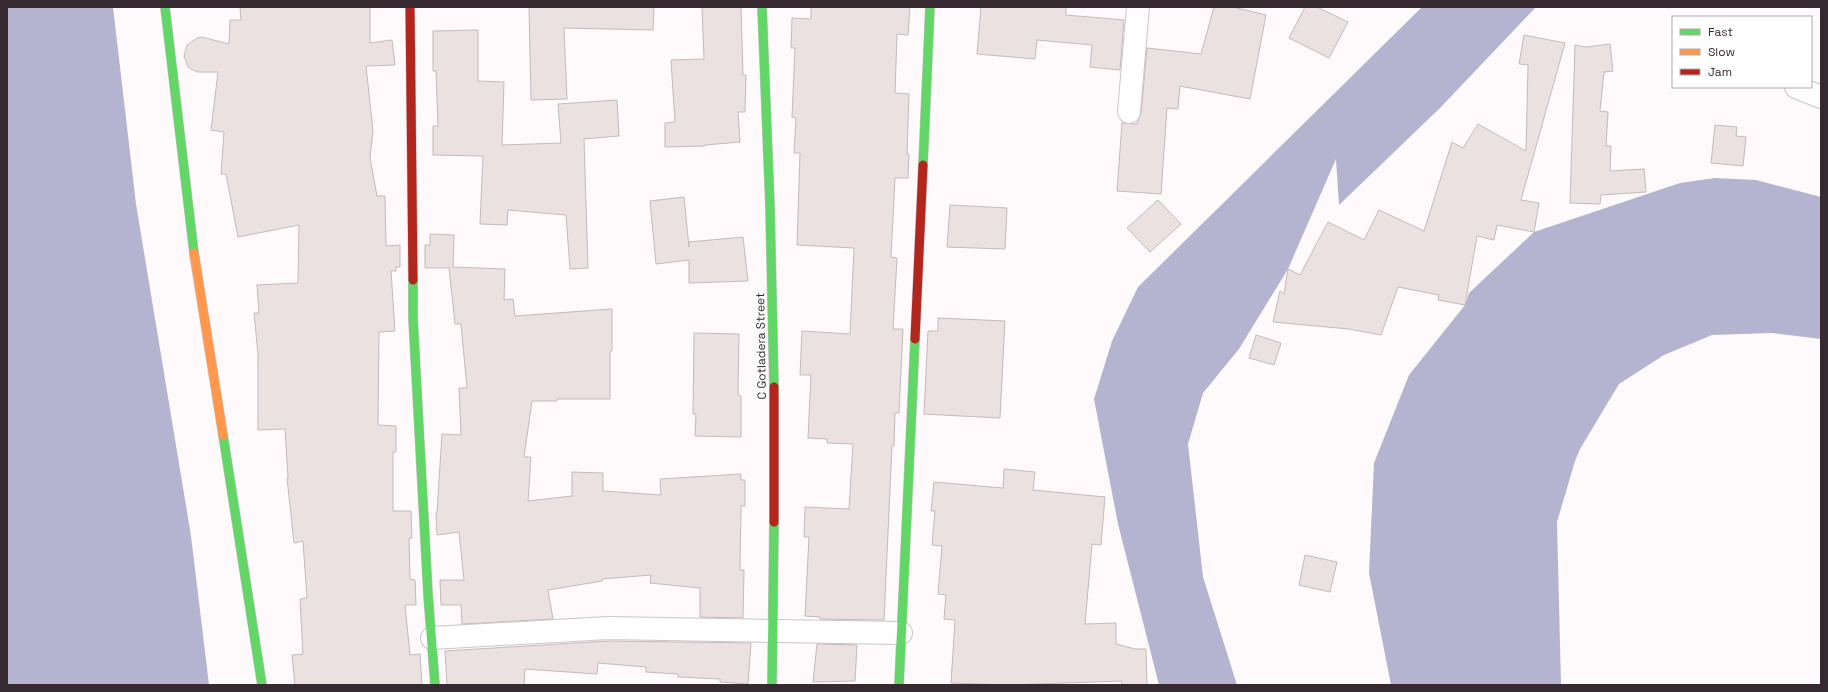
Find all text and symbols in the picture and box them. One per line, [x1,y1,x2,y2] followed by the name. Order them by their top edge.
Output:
[1672,16,1812,88] legend
[1708,24,1733,40] text: Fast
[1708,44,1735,60] text: Slow
[1708,64,1732,80] text: Jam
[752,292,770,400] street label: C Gotladera Street

